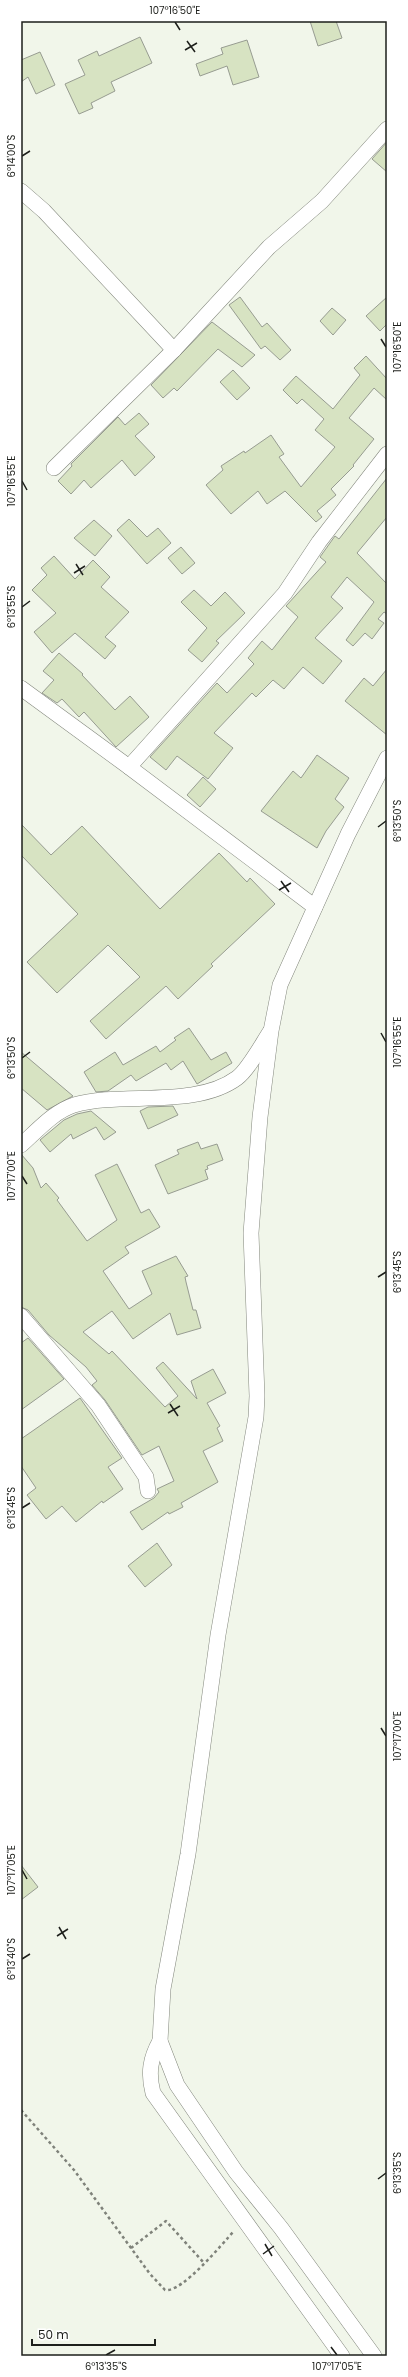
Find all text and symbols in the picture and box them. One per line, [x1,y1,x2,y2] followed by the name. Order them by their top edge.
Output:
[150,3,200,18] text: 107°16'50"E
[4,134,19,177] text: 6°14'00"S
[390,322,405,372] text: 107°16'50"E
[4,456,19,506] text: 107°16'55"E
[4,586,19,628] text: 6°13'55"S
[390,800,405,842] text: 6°13'50"S
[390,1017,405,1067] text: 107°16'55"E
[4,1037,19,1079] text: 6°13'50"S
[4,1151,19,1201] text: 107°17'00"E
[390,1251,405,1293] text: 6°13'45"S
[4,1487,19,1529] text: 6°13'45"S
[390,1711,405,1761] text: 107°17'00"E
[4,1845,19,1895] text: 107°17'05"E
[4,1938,19,1980] text: 6°13'40"S
[390,2152,405,2194] text: 6°13'35"S
[32,2321,155,2347] scale bar
[38,2326,69,2343] text: 50 m
[85,2359,127,2374] text: 6°13'35"S
[312,2359,362,2374] text: 107°17'05"E

